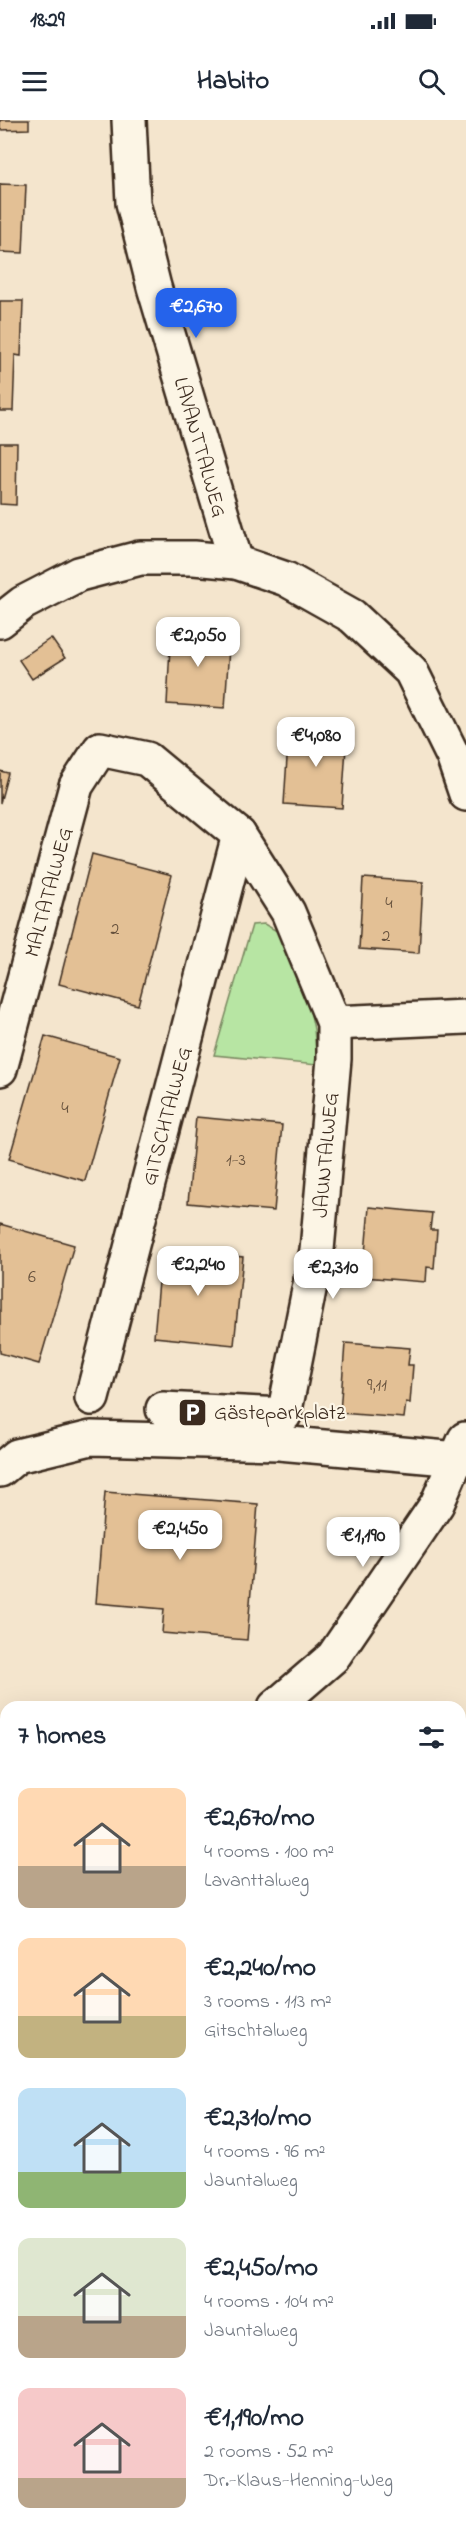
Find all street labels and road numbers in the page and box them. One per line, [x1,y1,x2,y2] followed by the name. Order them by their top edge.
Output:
[165,374,233,521] street label: LAVANTTALWEG
[18,824,82,961] street label: MALTATALWEG
[135,1044,201,1189] street label: GITSCHTALWEG
[307,1091,347,1219] street label: JAUNTALWEG

